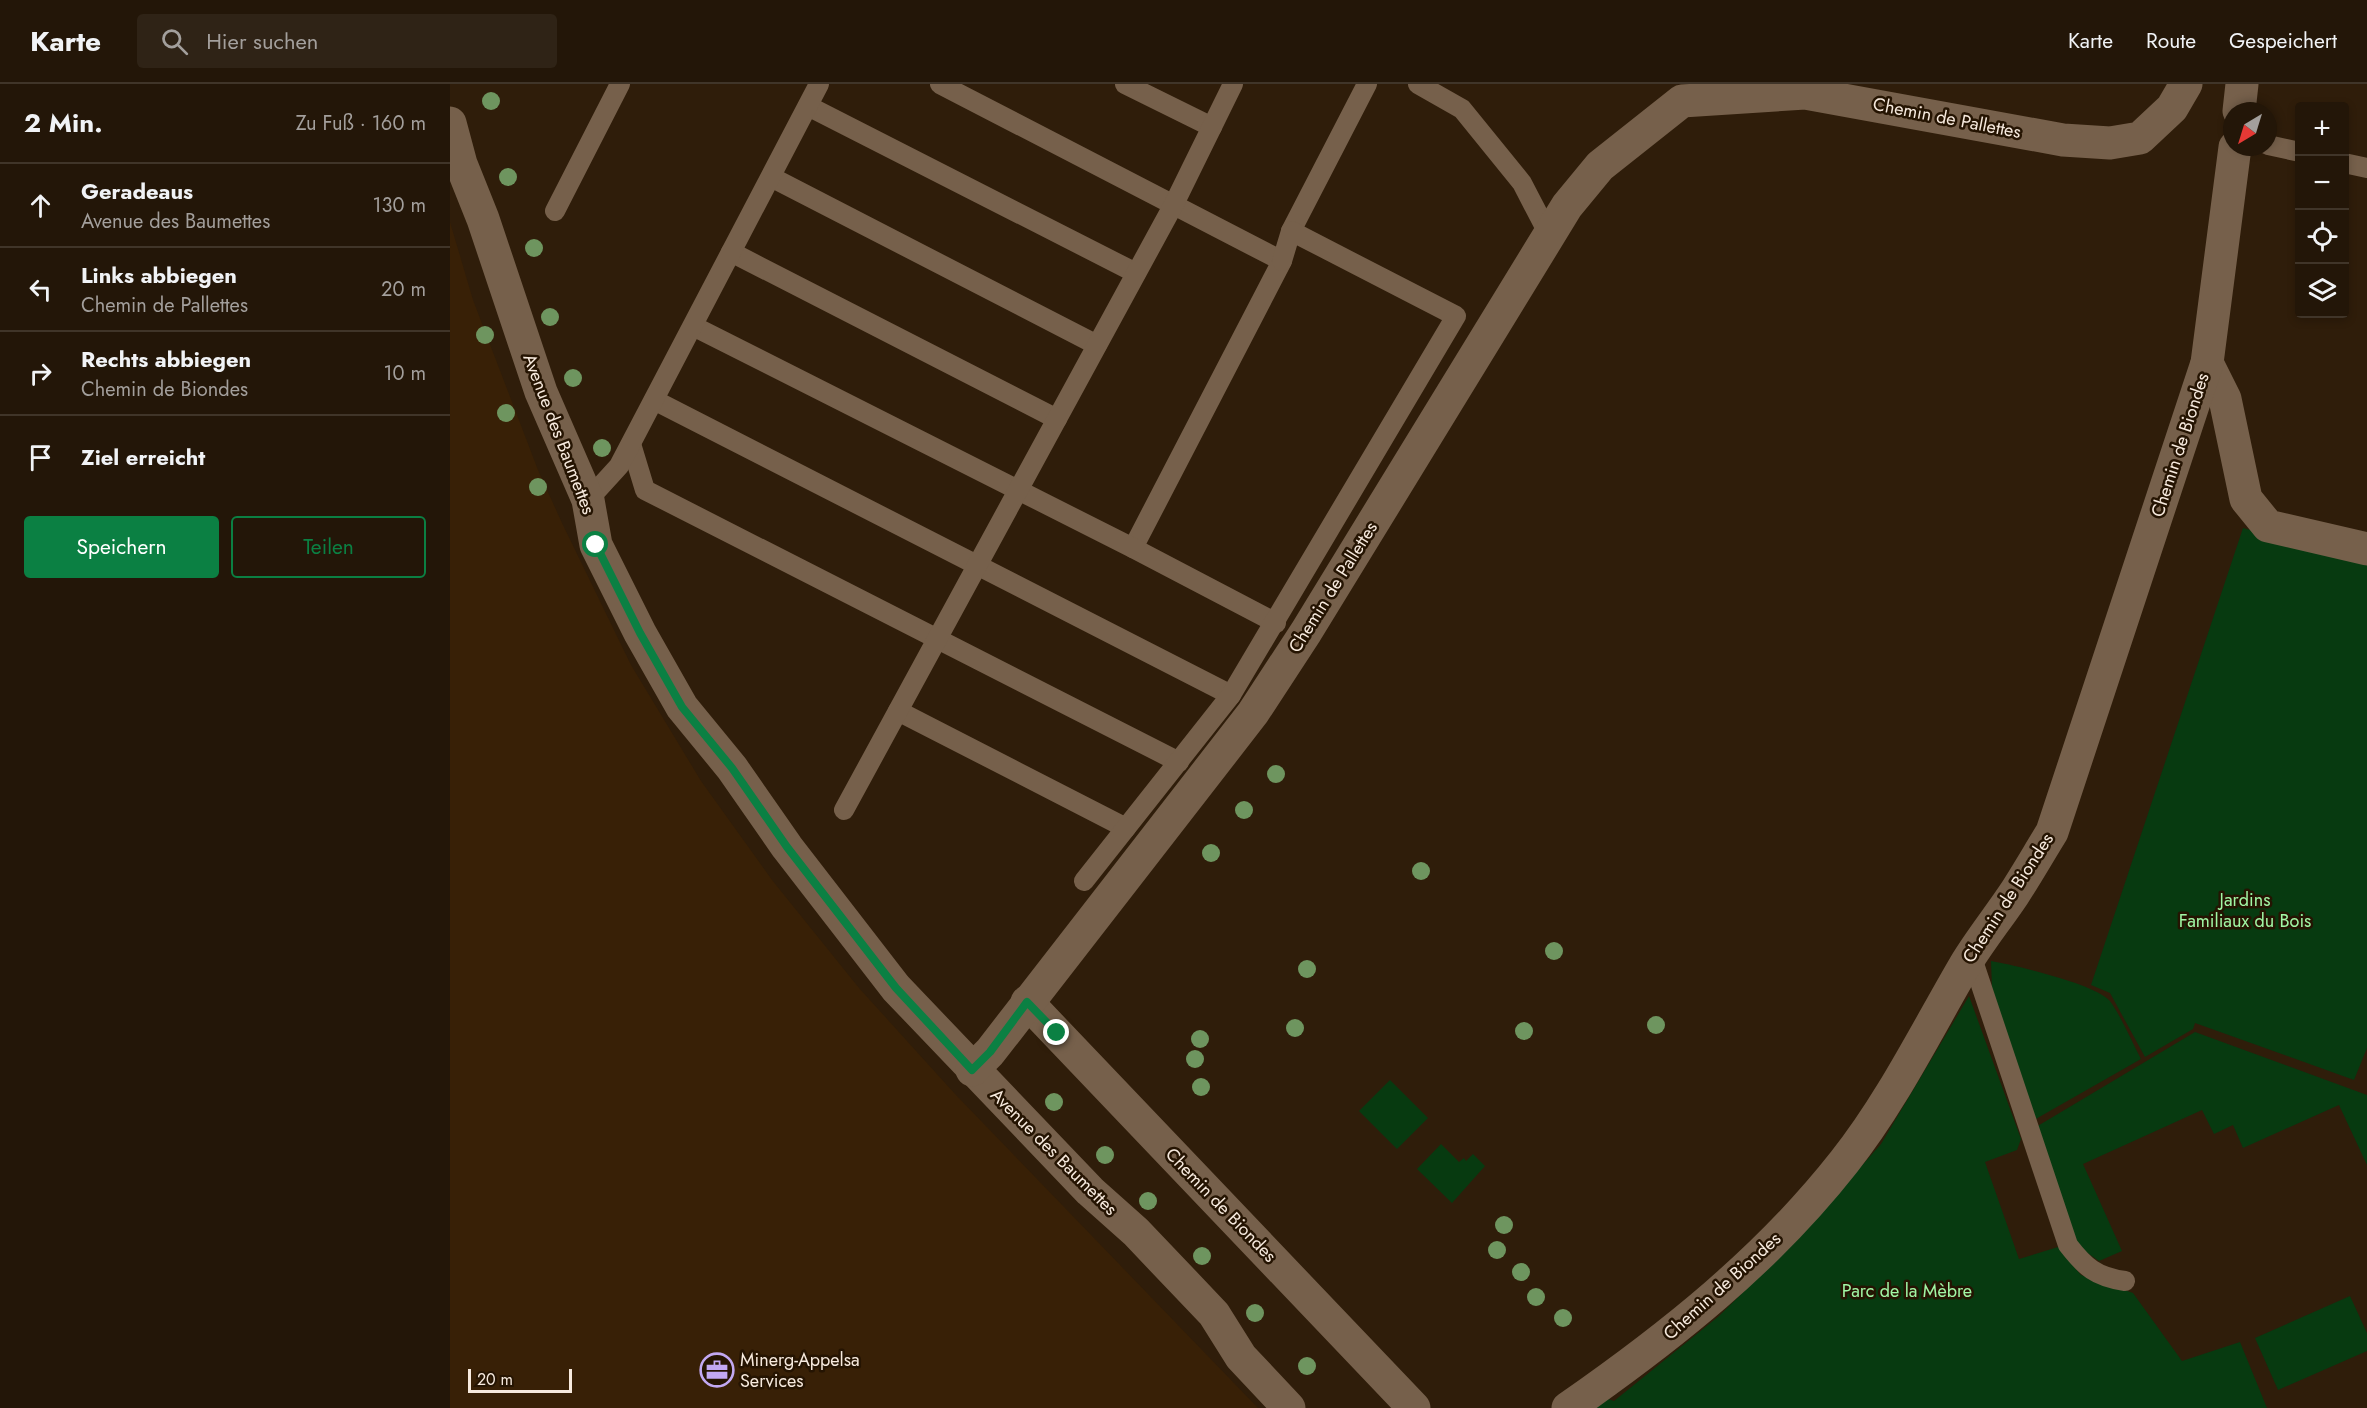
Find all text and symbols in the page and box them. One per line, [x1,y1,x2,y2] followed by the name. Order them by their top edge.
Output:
[137,14,557,68] search box
[30,21,101,62] text: Karte
[158,25,191,58] icon: search
[206,25,318,57] text: Hier suchen
[2068,26,2113,56] text: Karte
[2146,26,2196,56] text: Route
[2229,26,2337,56] text: Gespeichert
[1871,91,2023,145] street label: Chemin de Pallettes
[2223,102,2277,156] north arrow
[2295,102,2349,318] map controls
[2295,102,2349,156] button: +
[24,104,103,142] text: 2 Min.
[296,109,426,138] text: Zu Fuß · 160 m
[2295,156,2349,210] button: −
[81,175,193,207] text: Geradeaus
[24,189,57,222] icon: ahead
[372,191,426,220] text: 130 m
[81,207,270,236] text: Avenue des Baumettes
[2295,210,2349,264] button: locate
[81,259,237,291] text: Links abbiegen
[2295,264,2349,318] button: layers
[24,273,57,306] icon: left
[381,275,426,304] text: 20 m
[81,291,248,320] text: Chemin de Pallettes
[81,343,251,375] text: Rechts abbiegen
[516,350,602,518] street label: Avenue des Baumettes
[24,357,57,390] icon: right
[383,359,426,388] text: 10 m
[2144,369,2216,521] street label: Chemin de Biondes
[81,375,248,404] text: Chemin de Biondes
[24,441,57,474] icon: arrive
[81,441,205,473] text: Ziel erreicht
[24,516,219,578] button: Speichern
[231,516,426,578] button: Teilen
[1282,516,1384,658] street label: Chemin de Pallettes
[582,531,608,557] route start
[1956,828,2060,968] street label: Chemin de Biondes
[2179,887,2311,934] park label: Jardins Familiaux du Bois
[1043,1019,1069,1045] route end
[985,1083,1123,1221] street label: Avenue des Baumettes
[1159,1142,1283,1268] street label: Chemin de Biondes
[1657,1226,1787,1346] street label: Chemin de Biondes
[1842,1278,1972,1304] park label: Parc de la Mèbre
[740,1347,860,1394] place label: Minerg-Appelsa Services
[699,1352,735,1388] office icon: Minerg-Appelsa Services
[468,1366,572,1394] scale bar
[477,1368,513,1391] text: 20 m

